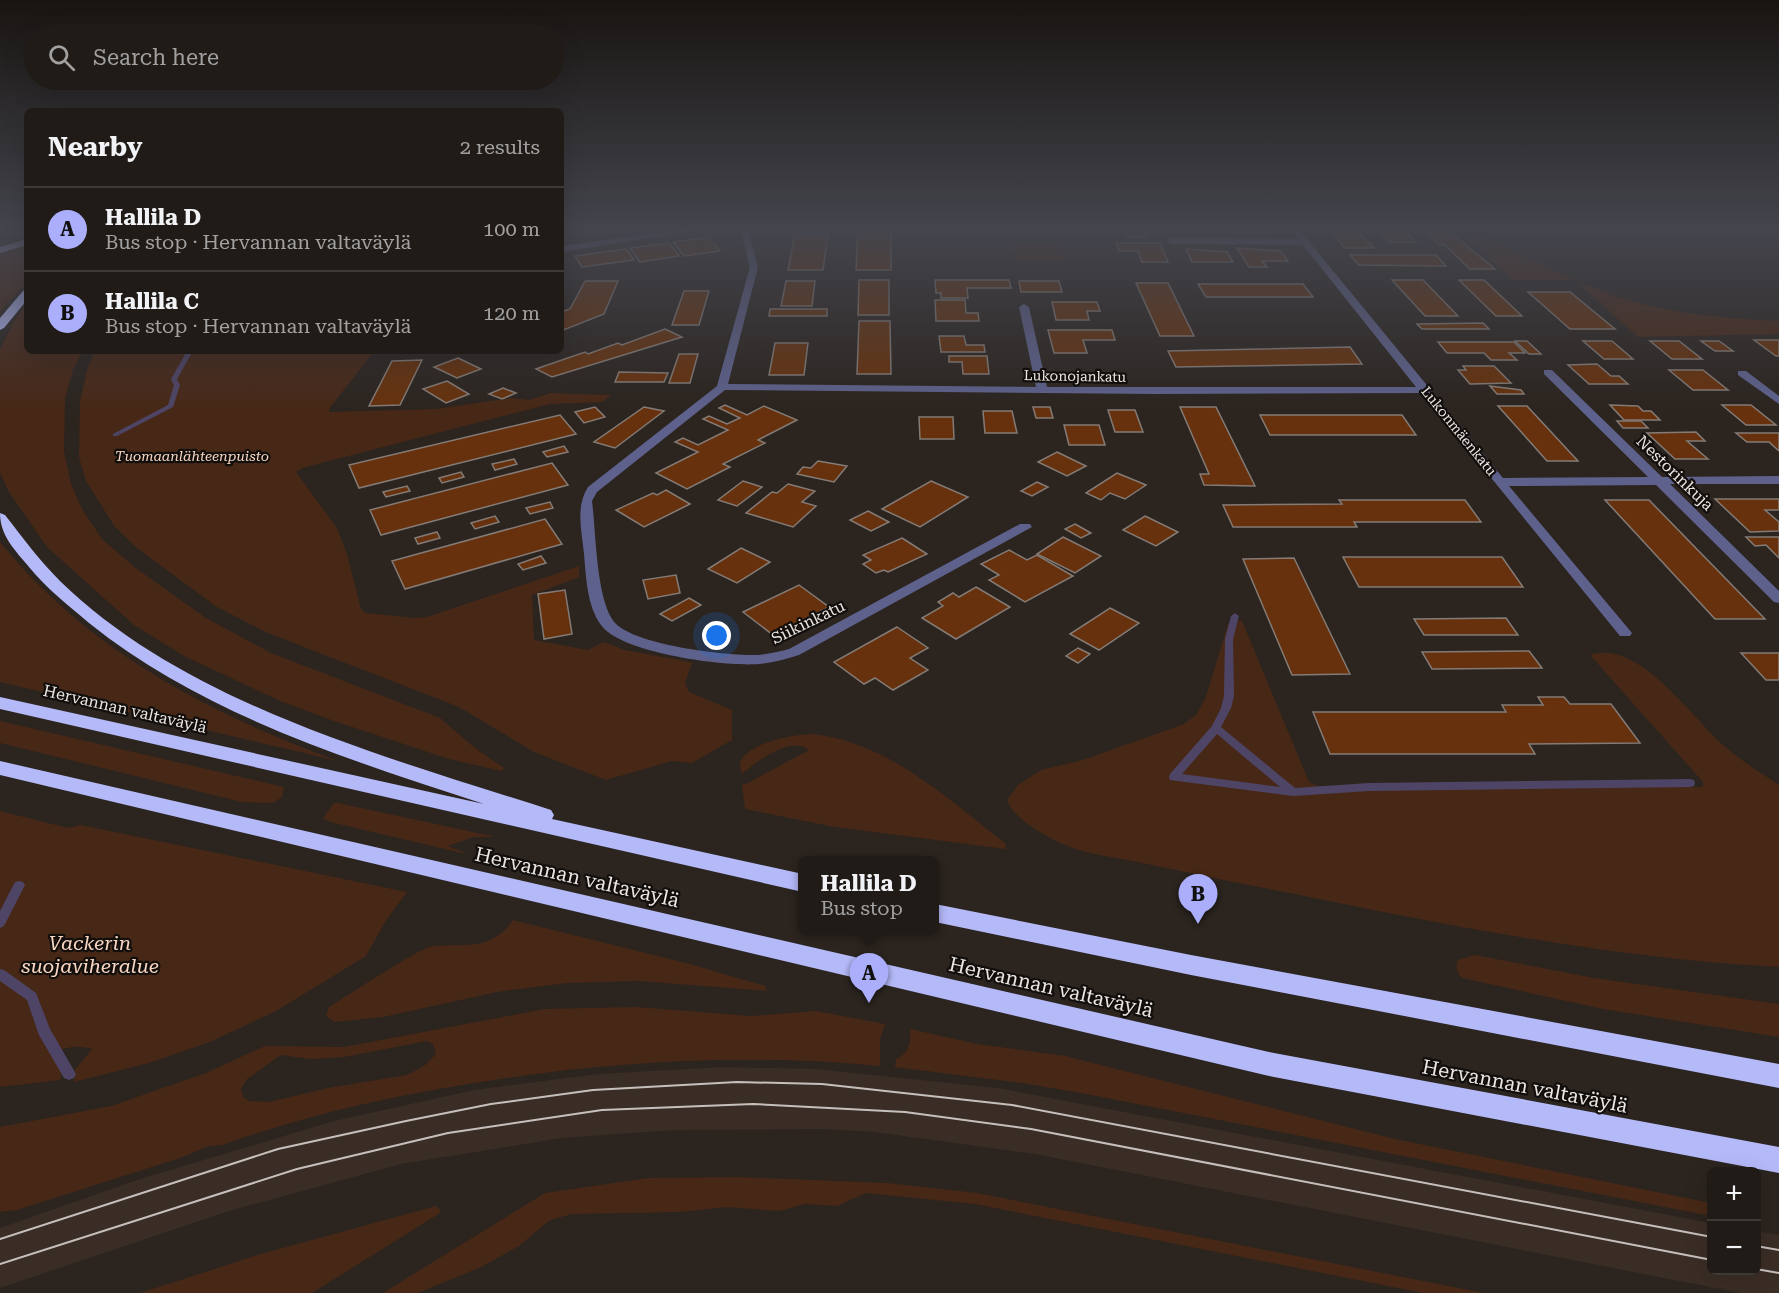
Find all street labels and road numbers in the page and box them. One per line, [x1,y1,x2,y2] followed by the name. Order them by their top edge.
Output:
[1024,367,1127,385] street label: Lukonojankatu
[1418,383,1500,479] street label: Lukonmäenkatu
[1633,432,1718,515] street label: Nestorinkuja
[768,596,848,648] street label: Siikinkatu
[41,681,209,737] street label: Hervannan valtaväylä
[473,842,682,912] street label: Hervannan valtaväylä
[947,952,1156,1022] street label: Hervannan valtaväylä
[1420,1054,1630,1118] street label: Hervannan valtaväylä

